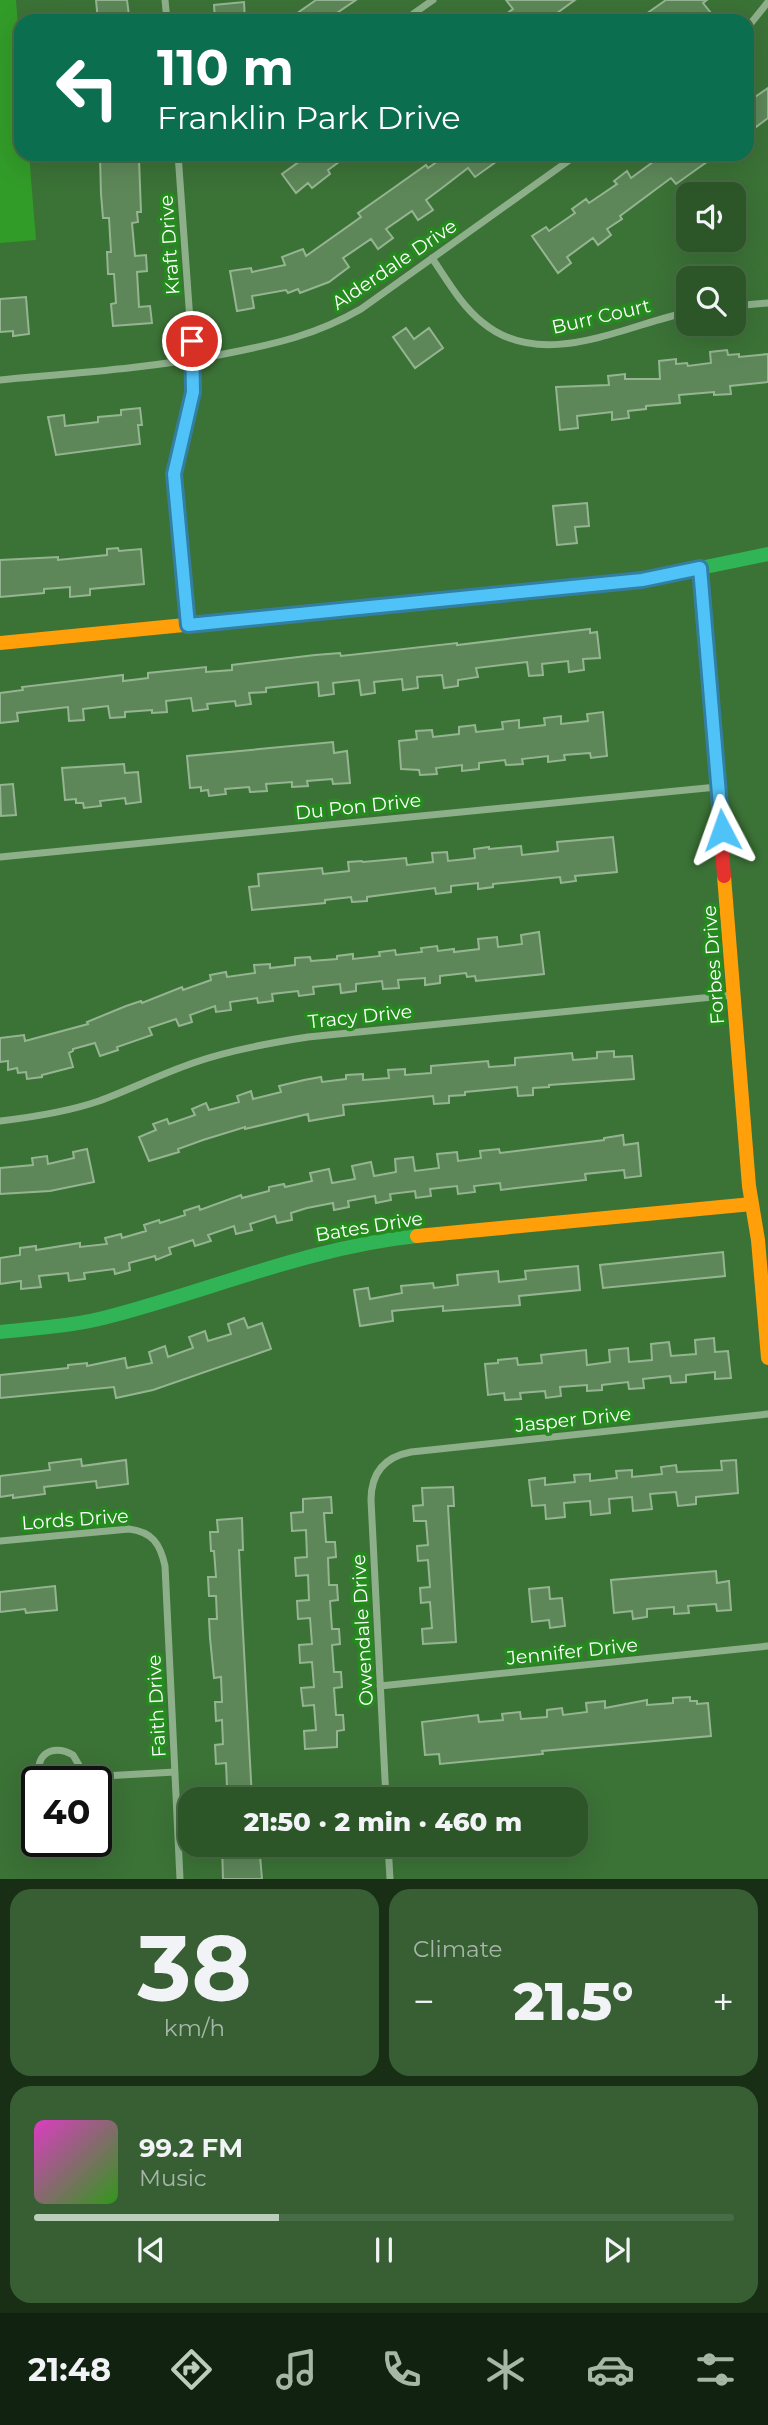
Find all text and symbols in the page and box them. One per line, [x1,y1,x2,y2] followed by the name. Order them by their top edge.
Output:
[157,38,294,97] text: 110 m
[42,42,133,133] icon: left
[157,98,461,137] text: Franklin Park Drive
[676,182,746,336] map controls
[676,182,746,252] button: sound
[155,194,184,296] street label: Kraft Drive
[327,214,461,315] street label: Alderdale Drive
[676,266,746,336] button: search
[550,294,653,339] street label: Burr Court
[162,311,222,371] pin
[173,322,211,360] icon: arrive
[294,788,422,825] street label: Du Pon Drive
[685,793,759,867] position arrow
[698,905,729,1025] street label: Forbes Drive
[307,1000,413,1033] street label: Tracy Drive
[314,1207,424,1246] street label: Bates Drive
[513,1402,632,1437] street label: Jasper Drive
[21,1504,129,1535] street label: Lords Drive
[347,1553,378,1707] street label: Owendale Drive
[504,1633,639,1670] street label: Jennifer Drive
[142,1654,171,1758] street label: Faith Drive
[21,1766,112,1857] speed limit sign: 40
[244,1806,522,1838] text: 21:50 · 2 min · 460 m
[138,1913,251,2024] text: 38
[413,1935,502,1963] text: Climate
[514,1970,634,2033] text: 21.5°
[413,1978,435,2025] text: −
[712,1978,734,2025] text: +
[164,2014,225,2042] text: km/h
[139,2132,243,2164] text: 99.2 FM
[139,2164,207,2192] text: Music
[132,2231,170,2269] icon: previous
[365,2231,403,2269] icon: pause
[598,2231,636,2269] icon: next
[167,2345,216,2394] icon: directions
[272,2345,321,2394] icon: music
[377,2345,426,2394] icon: phone
[481,2345,530,2394] icon: climate
[586,2345,635,2394] icon: car
[691,2345,740,2394] icon: filters
[28,2350,111,2389] text: 21:48

